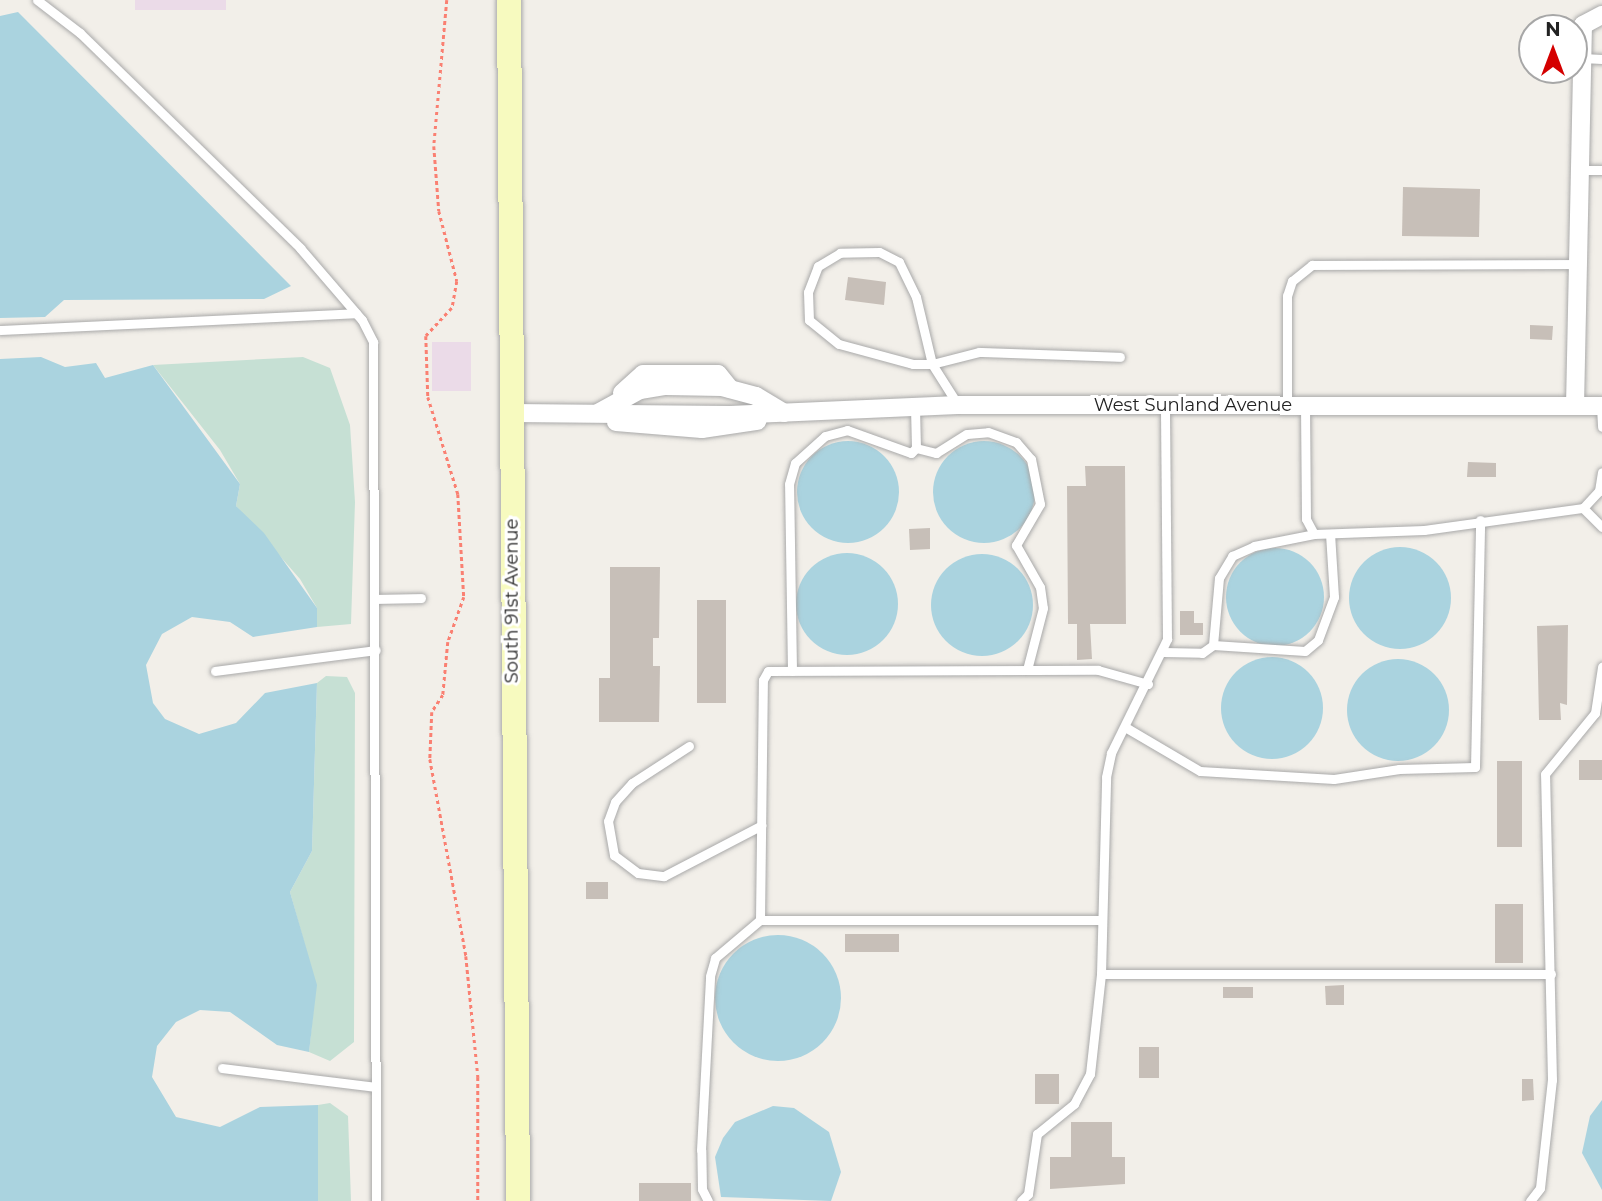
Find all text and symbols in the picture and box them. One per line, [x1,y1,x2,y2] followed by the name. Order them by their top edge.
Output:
[1518,14,1588,84] north arrow
[1545,18,1561,41] text: N
[1094,394,1292,416] street label: West Sunland Avenue
[501,519,523,683] street label: South 91st Avenue

